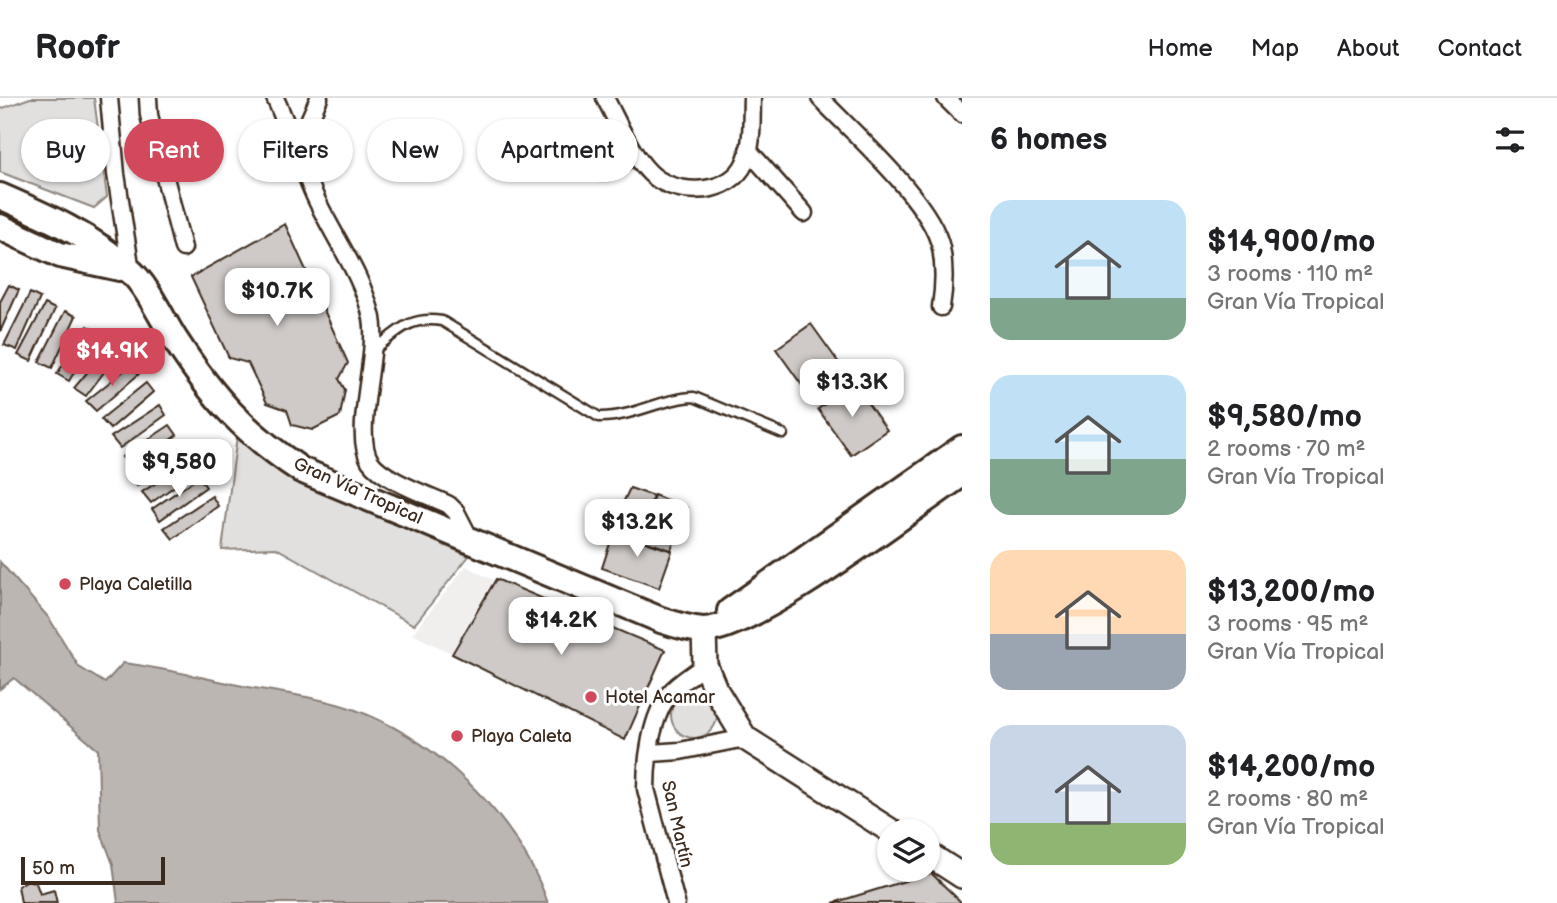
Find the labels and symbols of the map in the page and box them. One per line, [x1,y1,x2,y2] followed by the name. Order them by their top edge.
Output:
[220,268,334,328] pin: $10.7K
[55,328,169,388] pin: $14.9K
[795,360,909,419] pin: $13.3K
[122,440,236,499] pin: $9,580
[290,453,426,529] street label: Gran Vía Tropical
[580,500,694,559] pin: $13.2K
[79,574,192,595] place label: Playa Caletilla
[57,576,73,592] marker: Playa Caletilla
[504,598,618,657] pin: $14.2K
[605,687,715,708] place label: Hotel Acamar
[583,689,599,705] marker: Hotel Acamar
[471,726,572,747] place label: Playa Caleta
[449,728,465,744] marker: Playa Caleta
[657,779,697,869] street label: San Martín
[21,854,164,886] scale bar

